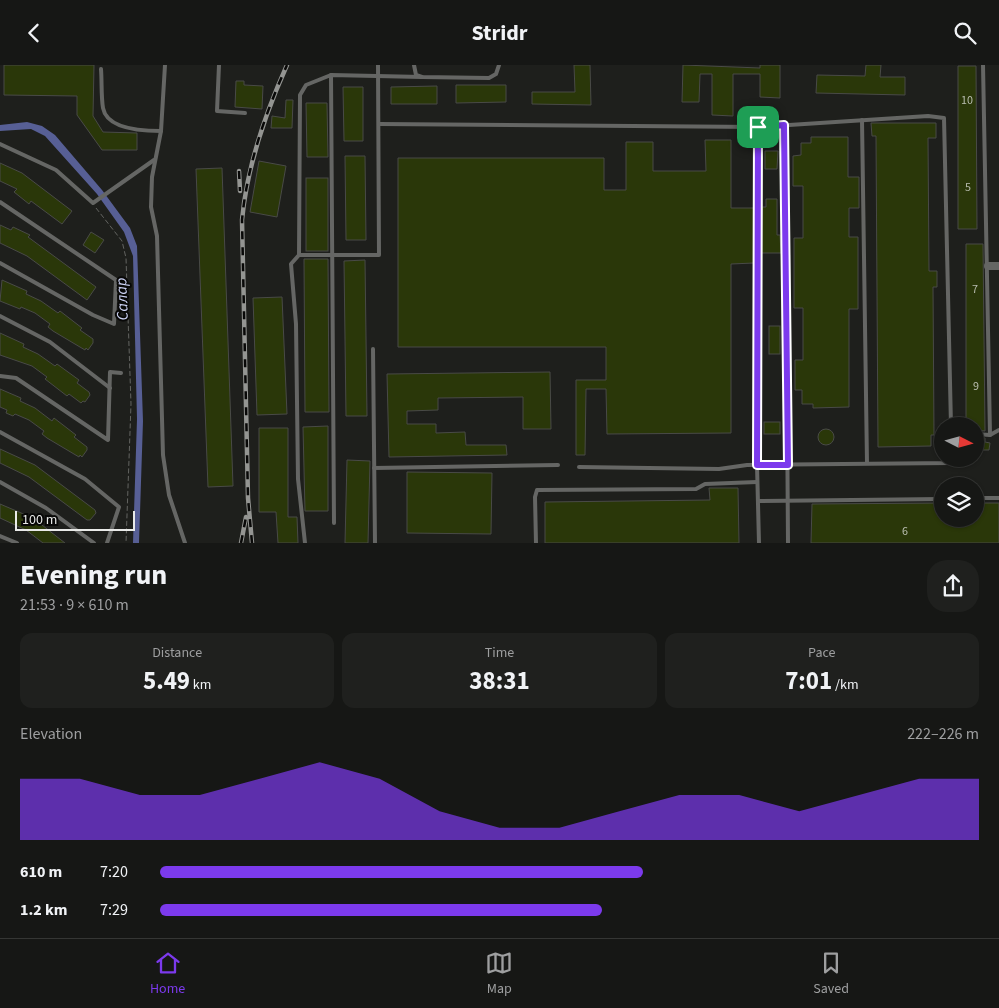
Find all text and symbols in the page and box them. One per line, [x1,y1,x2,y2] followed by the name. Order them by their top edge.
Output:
[471,17,528,49] text: Stridr
[20,19,48,47] icon: back
[951,19,979,47] icon: search
[961,92,973,109] house number: 10
[737,106,779,148] pin
[744,113,772,141] icon: arrive
[965,179,971,196] house number: 5
[110,277,134,321] water label: Салар
[972,281,978,298] house number: 7
[973,378,979,395] house number: 9
[934,417,984,467] north arrow
[934,417,984,527] map controls
[934,477,984,527] button: layers
[15,508,135,531] scale bar
[22,510,57,530] text: 100 m
[902,523,908,540] house number: 6
[20,555,167,595] text: Evening run
[927,560,979,612] button: share
[20,594,129,616] text: 21:53 · 9 × 610 m
[152,643,202,663] text: Distance
[485,643,514,663] text: Time
[808,643,836,663] text: Pace
[143,663,190,699] text: 5.49
[469,663,530,699] text: 38:31
[785,663,832,699] text: 7:01
[190,675,211,695] text: km
[832,675,859,695] text: /km
[20,723,82,745] text: Elevation
[907,723,979,745] text: 222–226 m
[20,861,62,883] text: 610 m
[100,861,128,883] text: 7:20
[20,899,67,921] text: 1.2 km
[100,899,128,921] text: 7:29
[150,949,185,999] tab: Home
[485,949,513,999] tab: Map
[813,949,849,999] tab: Saved

